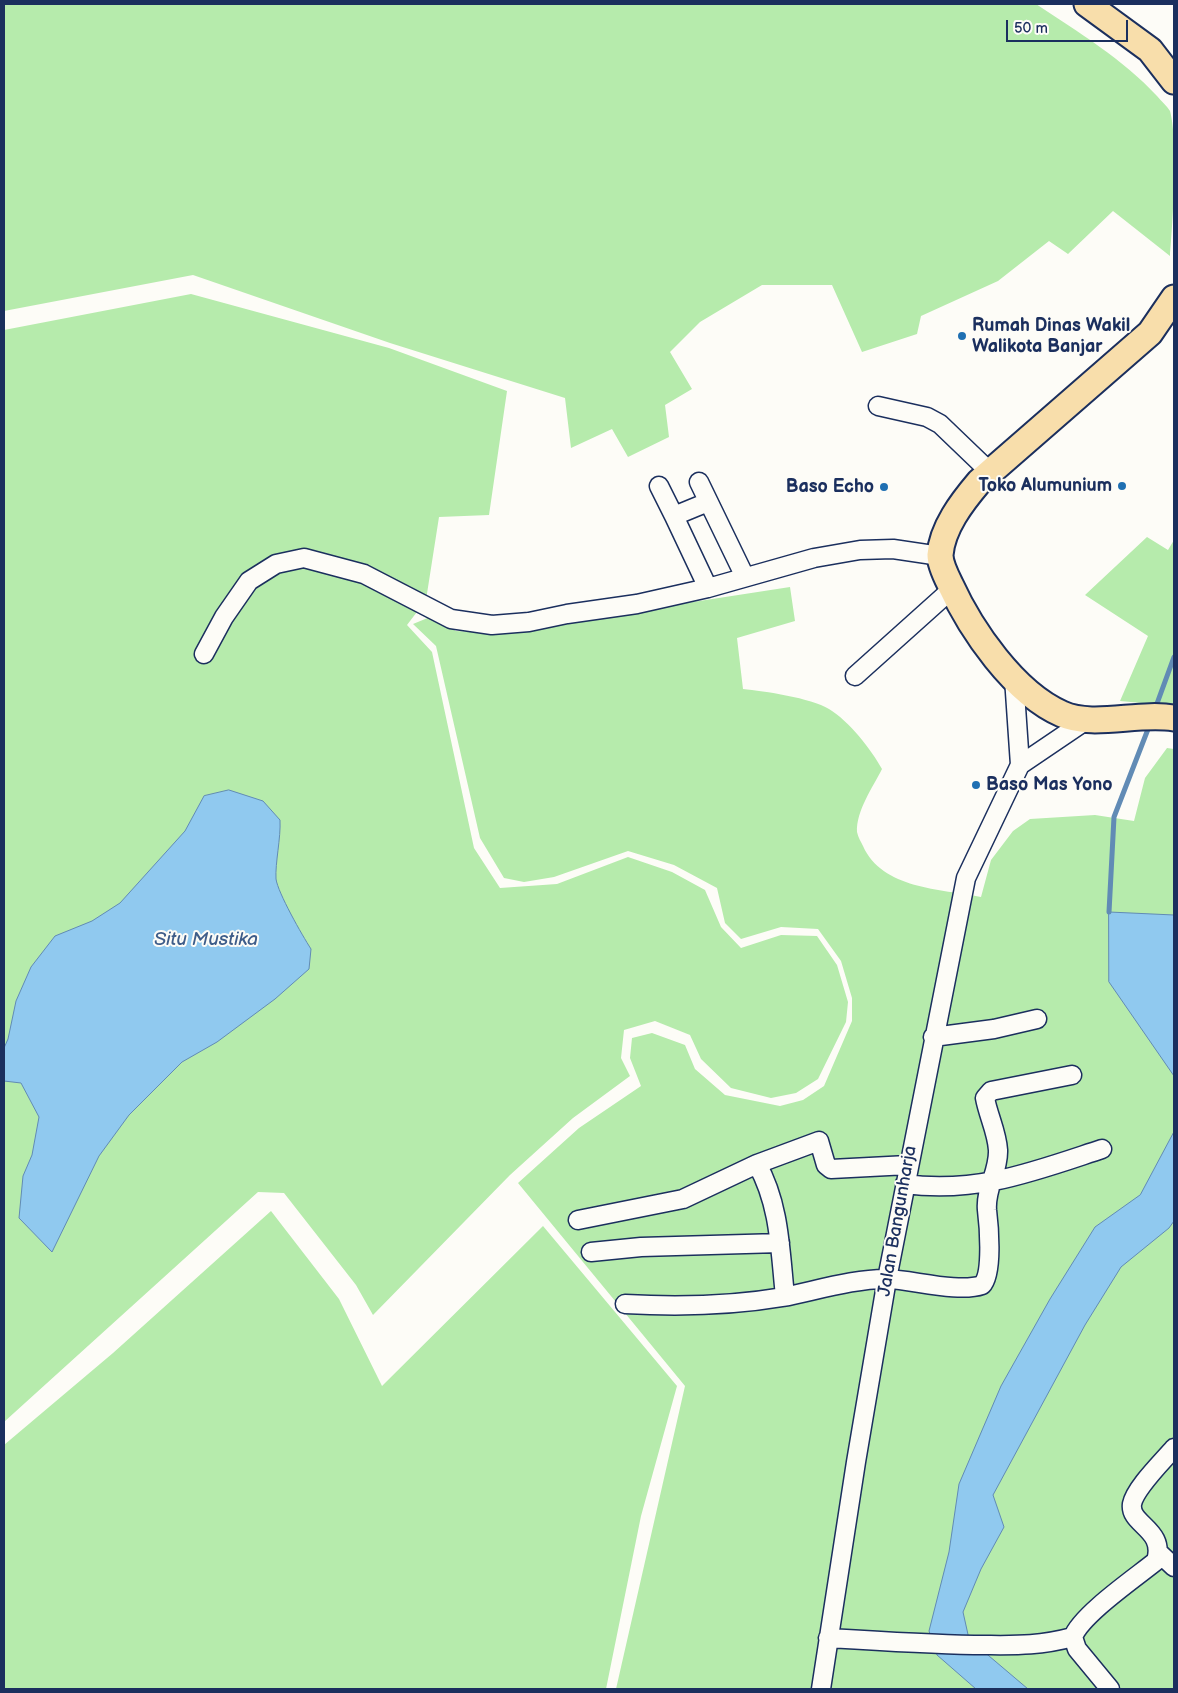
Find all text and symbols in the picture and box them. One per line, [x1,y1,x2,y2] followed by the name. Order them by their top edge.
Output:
[1008,10,1130,42] scale bar
[1014,19,1048,38] text: 50 m
[972,315,1130,358] place label: Rumah Dinas Wakil Walikota Banjar
[956,330,968,342] marker: Rumah Dinas Wakil Walikota Banjar
[978,475,1112,497] place label: Toko Alumunium
[786,476,874,498] place label: Baso Echo
[1116,480,1128,492] marker: Toko Alumunium
[878,481,890,493] marker: Baso Echo
[986,774,1112,796] place label: Baso Mas Yono
[970,779,982,791] marker: Baso Mas Yono
[154,929,258,951] water label: Situ Mustika
[874,1144,922,1298] street label: Jalan Bangunharja

